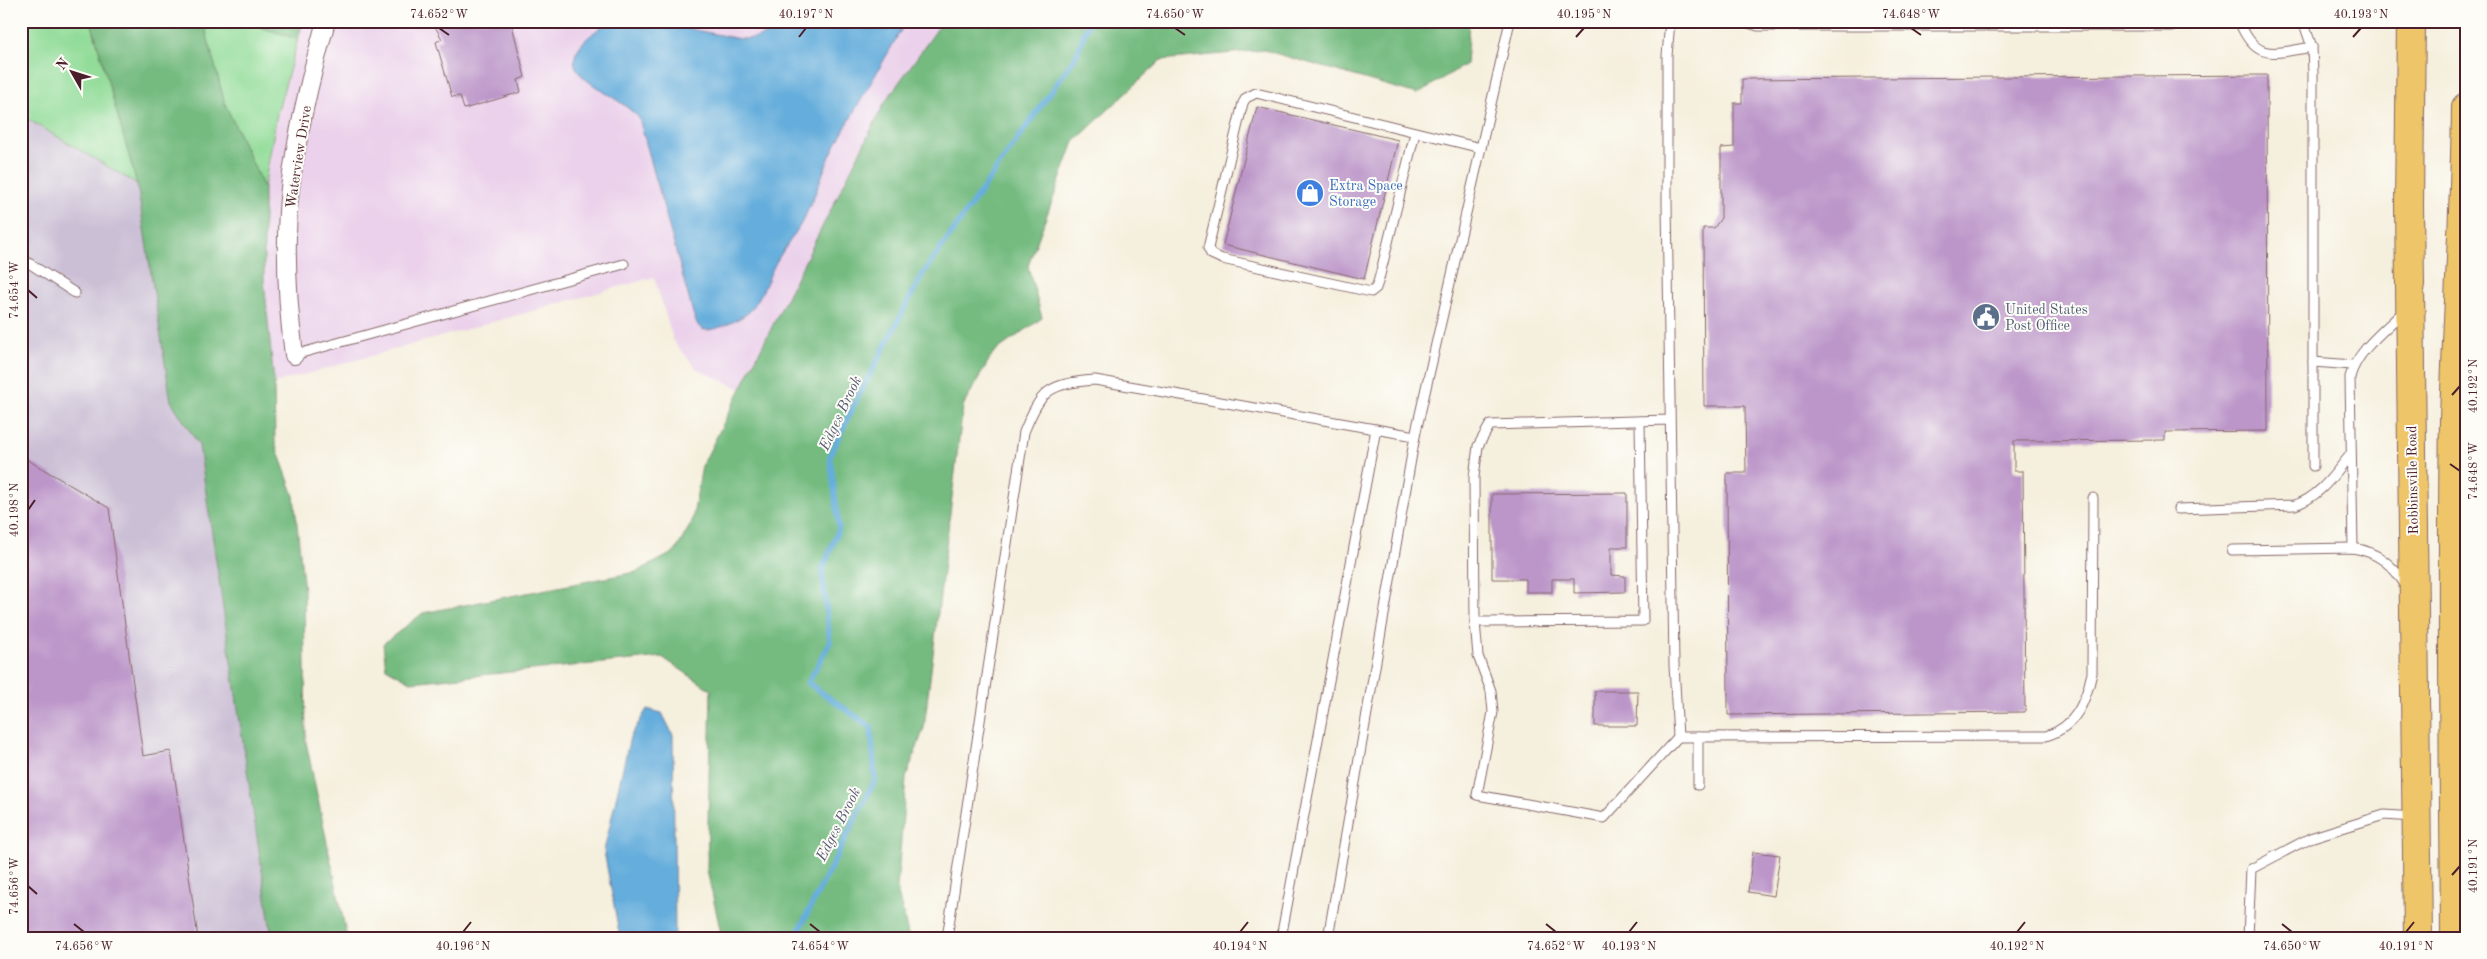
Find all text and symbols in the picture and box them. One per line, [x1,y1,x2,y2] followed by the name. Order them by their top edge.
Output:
[410,8,468,21] text: 74.652°W
[1146,8,1204,21] text: 74.650°W
[1557,8,1611,21] text: 40.195°N
[779,9,833,21] text: 40.197°N
[1882,9,1940,21] text: 74.648°W
[2334,9,2388,21] text: 40.193°N
[48,48,98,98] north arrow
[54,56,72,73] text: N
[284,105,314,210] street label: Waterview Drive
[1295,178,1325,208] shop icon: Extra Space Storage
[1329,179,1403,209] place label: Extra Space Storage
[8,261,21,319] text: 74.654°W
[1971,302,2001,332] public building icon: United States Post Office
[2005,303,2088,333] place label: United States Post Office
[2468,359,2480,413] text: 40.192°N
[817,374,865,454] water label: Edges Brook
[2405,425,2421,535] street label: Robbinsville Road
[2468,442,2480,500] text: 74.648°W
[9,483,21,537] text: 40.198°N
[814,785,864,865] water label: Edges Brook
[2468,839,2480,893] text: 40.191°N
[8,857,21,915] text: 74.656°W
[55,940,113,953] text: 74.656°W
[791,940,849,953] text: 74.654°W
[1527,940,1585,953] text: 74.652°W
[2263,940,2321,953] text: 74.650°W
[436,941,490,953] text: 40.196°N
[1213,941,1267,953] text: 40.194°N
[1602,941,1656,953] text: 40.193°N
[1990,941,2044,953] text: 40.192°N
[2379,941,2433,953] text: 40.191°N

